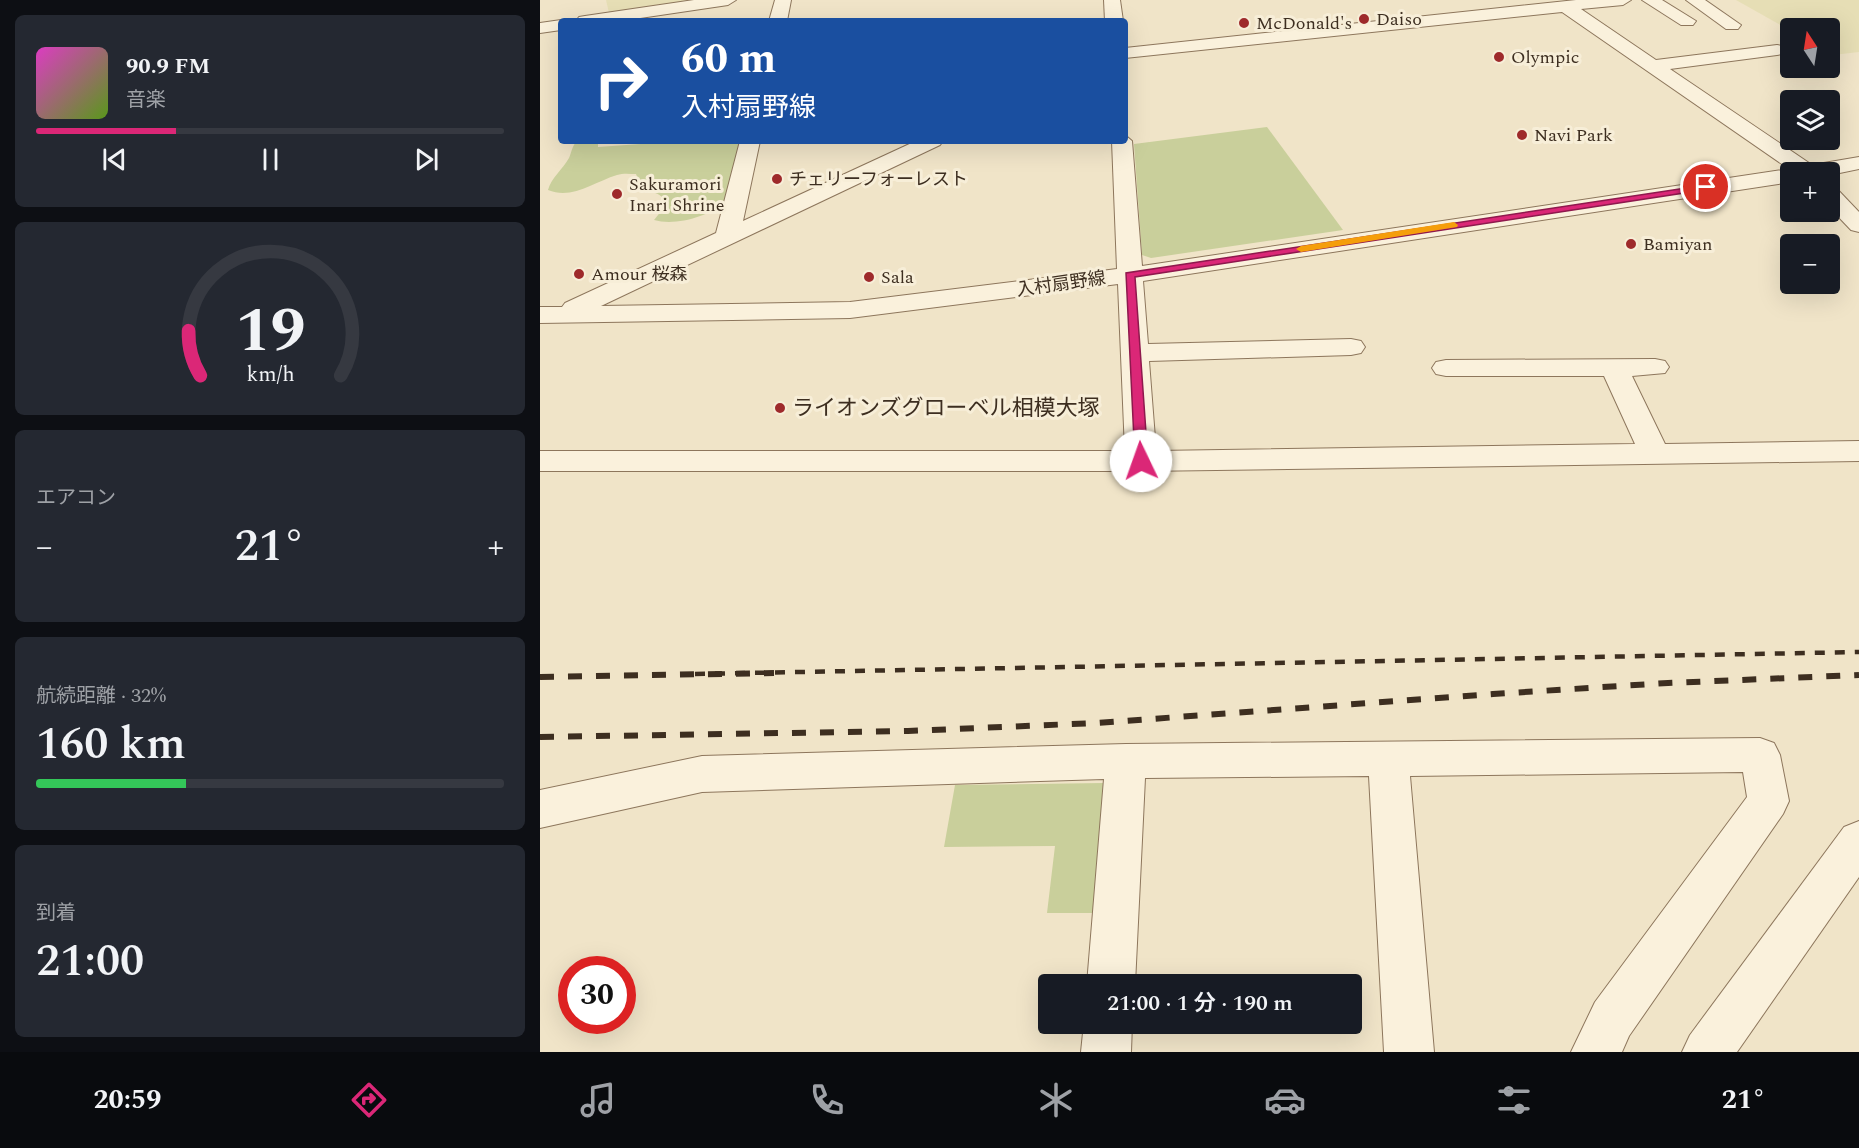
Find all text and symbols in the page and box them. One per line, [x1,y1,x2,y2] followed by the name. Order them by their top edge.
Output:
[1376,6,1422,33] place label: Daiso
[1256,10,1352,37] place label: McDonald's
[1357,12,1371,26] marker: Daiso
[1237,16,1251,30] marker: McDonald's
[1780,18,1840,78] north arrow
[1780,18,1840,294] map controls
[681,28,776,91] text: 60 m
[582,42,660,120] icon: right
[1511,44,1579,71] place label: Olympic
[126,50,210,83] text: 90.9 FM
[1492,50,1506,64] marker: Olympic
[126,85,166,115] text: 音楽
[681,87,816,129] text: 入村扇野線
[1780,90,1840,150] button: layers
[1534,122,1613,149] place label: Navi Park
[1515,128,1529,142] marker: Navi Park
[98,143,131,176] icon: previous
[254,143,287,176] icon: pause
[410,143,443,176] icon: next
[1680,161,1731,212] pin
[1780,162,1840,222] button: +
[789,166,968,193] place label: チェリーフォーレスト
[1689,170,1722,203] icon: arrive
[629,171,725,219] place label: Sakuramori Inari Shrine
[770,172,784,186] marker: チェリーフォーレスト
[610,187,624,201] marker: Sakuramori Inari Shrine
[1643,231,1713,258] place label: Bamiyan
[1780,234,1840,294] button: −
[1624,237,1638,251] marker: Bamiyan
[591,261,687,288] place label: Amour 桜森
[881,264,914,291] place label: Sala
[1015,264,1107,304] street label: 入村扇野線
[572,267,586,281] marker: Amour 桜森
[862,270,876,284] marker: Sala
[235,284,305,379] text: 19
[246,358,294,391] text: km/h
[792,392,1100,425] place label: ライオンズグローベル相模大塚
[773,401,787,415] marker: ライオンズグローベル相模大塚
[1109,429,1173,493] position arrow
[36,483,116,513] text: エアコン
[235,512,305,581] text: 21°
[36,522,53,572] text: −
[488,522,504,572] text: +
[36,681,166,711] text: 航続距離 · 32%
[36,710,186,779] text: 160 km
[36,898,76,928] text: 到着
[36,927,144,996] text: 21:00
[558,956,636,1034] speed limit sign: 30
[1107,987,1293,1020] text: 21:00 · 1 分 · 190 m
[93,1079,161,1121] text: 20:59
[348,1079,390,1121] icon: directions
[577,1079,619,1121] icon: music
[806,1079,848,1121] icon: phone
[1035,1079,1077,1121] icon: climate
[1264,1079,1306,1121] icon: car
[1493,1079,1535,1121] icon: filters
[1722,1079,1766,1121] text: 21°

